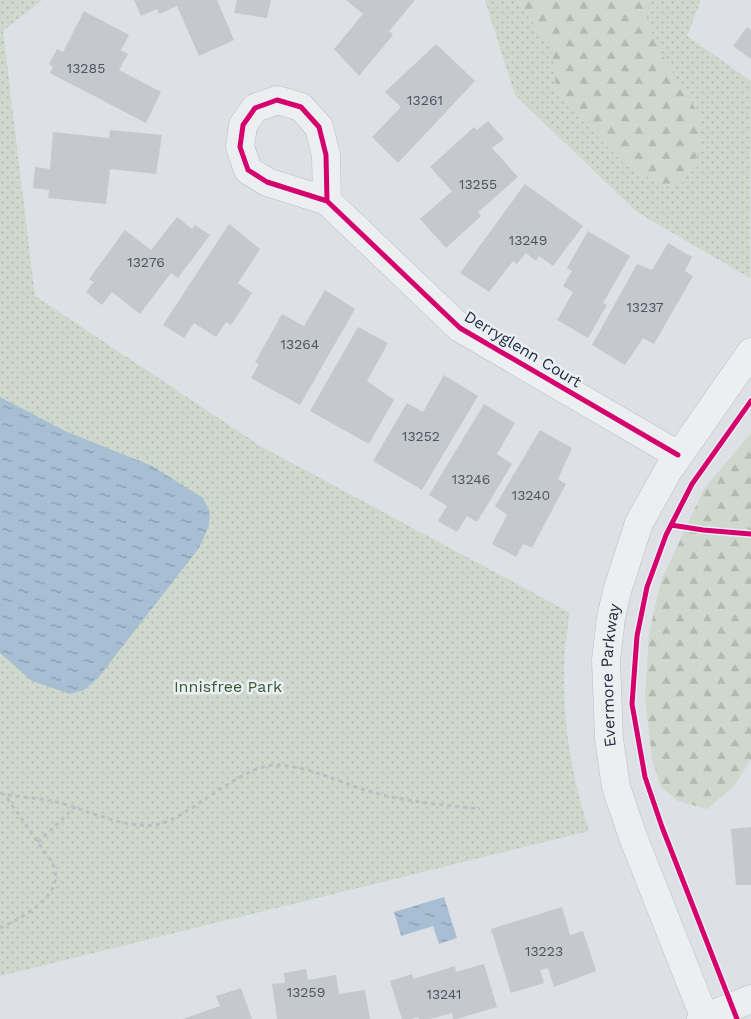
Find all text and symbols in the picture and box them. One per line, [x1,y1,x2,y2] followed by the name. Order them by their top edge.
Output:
[67,60,105,76] house number: 13285
[407,92,443,108] house number: 13261
[459,176,497,192] house number: 13255
[509,232,547,248] house number: 13249
[127,254,165,270] house number: 13276
[626,299,664,315] house number: 13237
[461,307,585,392] street label: Derryglenn Court
[281,336,319,352] house number: 13264
[402,428,440,444] house number: 13252
[452,471,490,487] house number: 13246
[512,487,550,503] house number: 13240
[596,601,624,748] street label: Evermore Parkway
[174,677,282,696] park label: Innisfree Park
[525,943,563,959] house number: 13223
[287,984,325,1000] house number: 13259
[426,986,462,1002] house number: 13241

